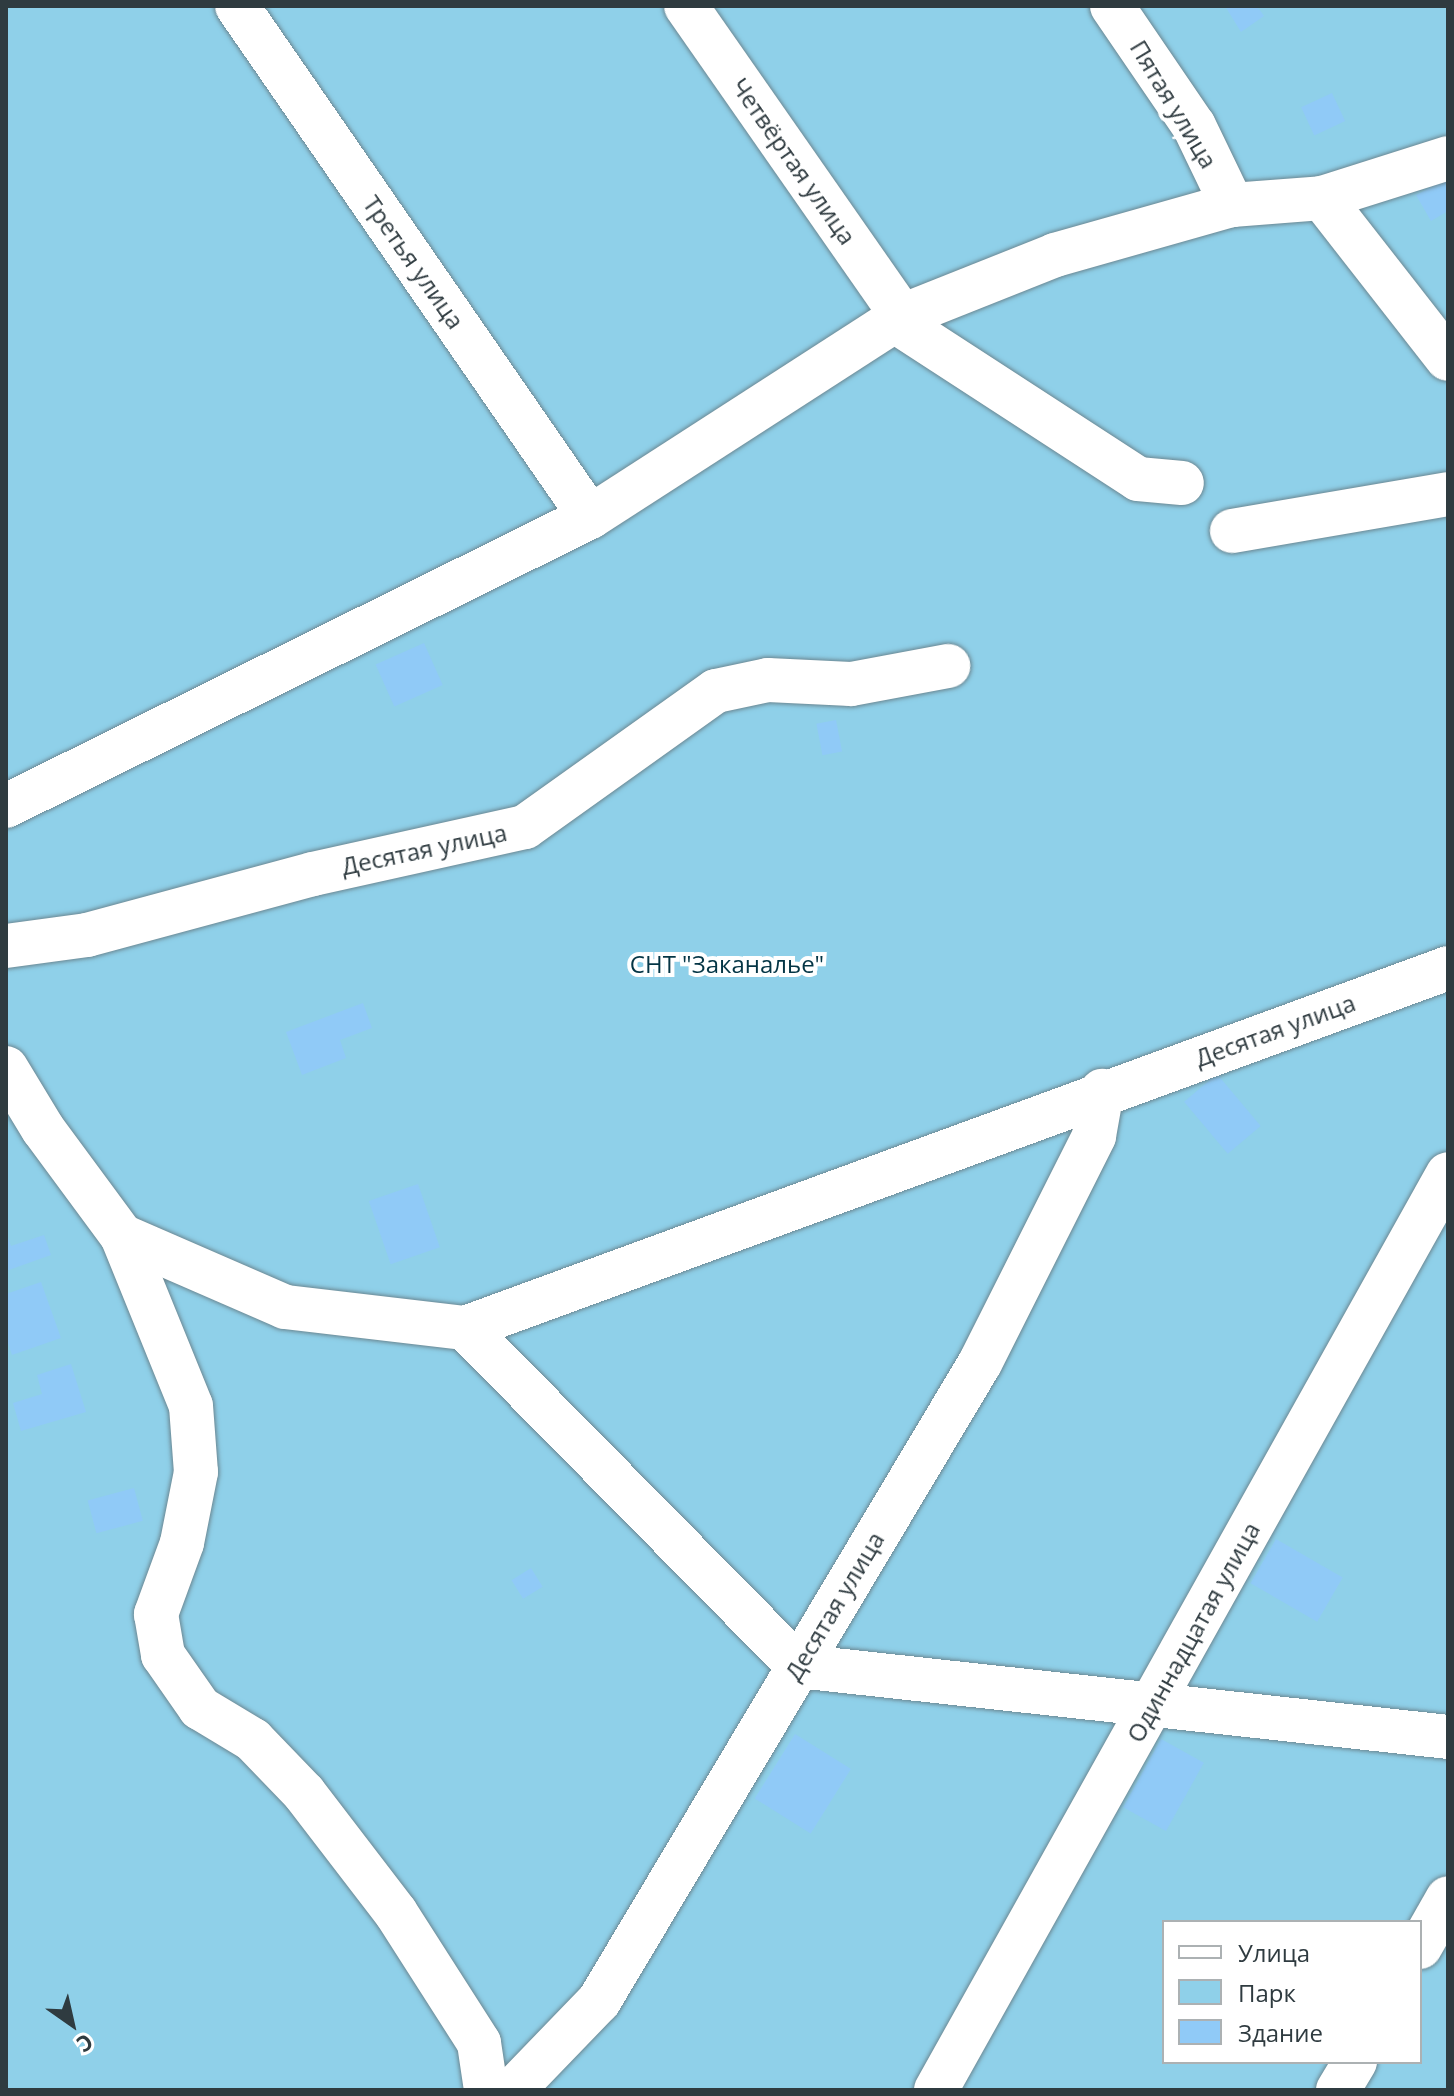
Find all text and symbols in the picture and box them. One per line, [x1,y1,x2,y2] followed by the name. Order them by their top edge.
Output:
[1124,35,1224,173] street label: Пятая улица
[726,72,862,250] street label: Четвёртая улица
[358,190,470,334] street label: Третья улица
[339,817,509,881] street label: Десятая улица
[630,950,824,978] park label: СНТ "Заканалье"
[1191,988,1359,1072] street label: Десятая улица
[1121,1517,1265,1747] street label: Одиннадцатая улица
[778,1526,890,1686] street label: Десятая улица
[1162,1920,1422,2064] legend
[1238,1936,1310,1969] text: Улица
[1238,1976,1296,2009] text: Парк
[32,1984,112,2064] north arrow
[1238,2016,1323,2049] text: Здание
[71,2028,100,2060] text: С

